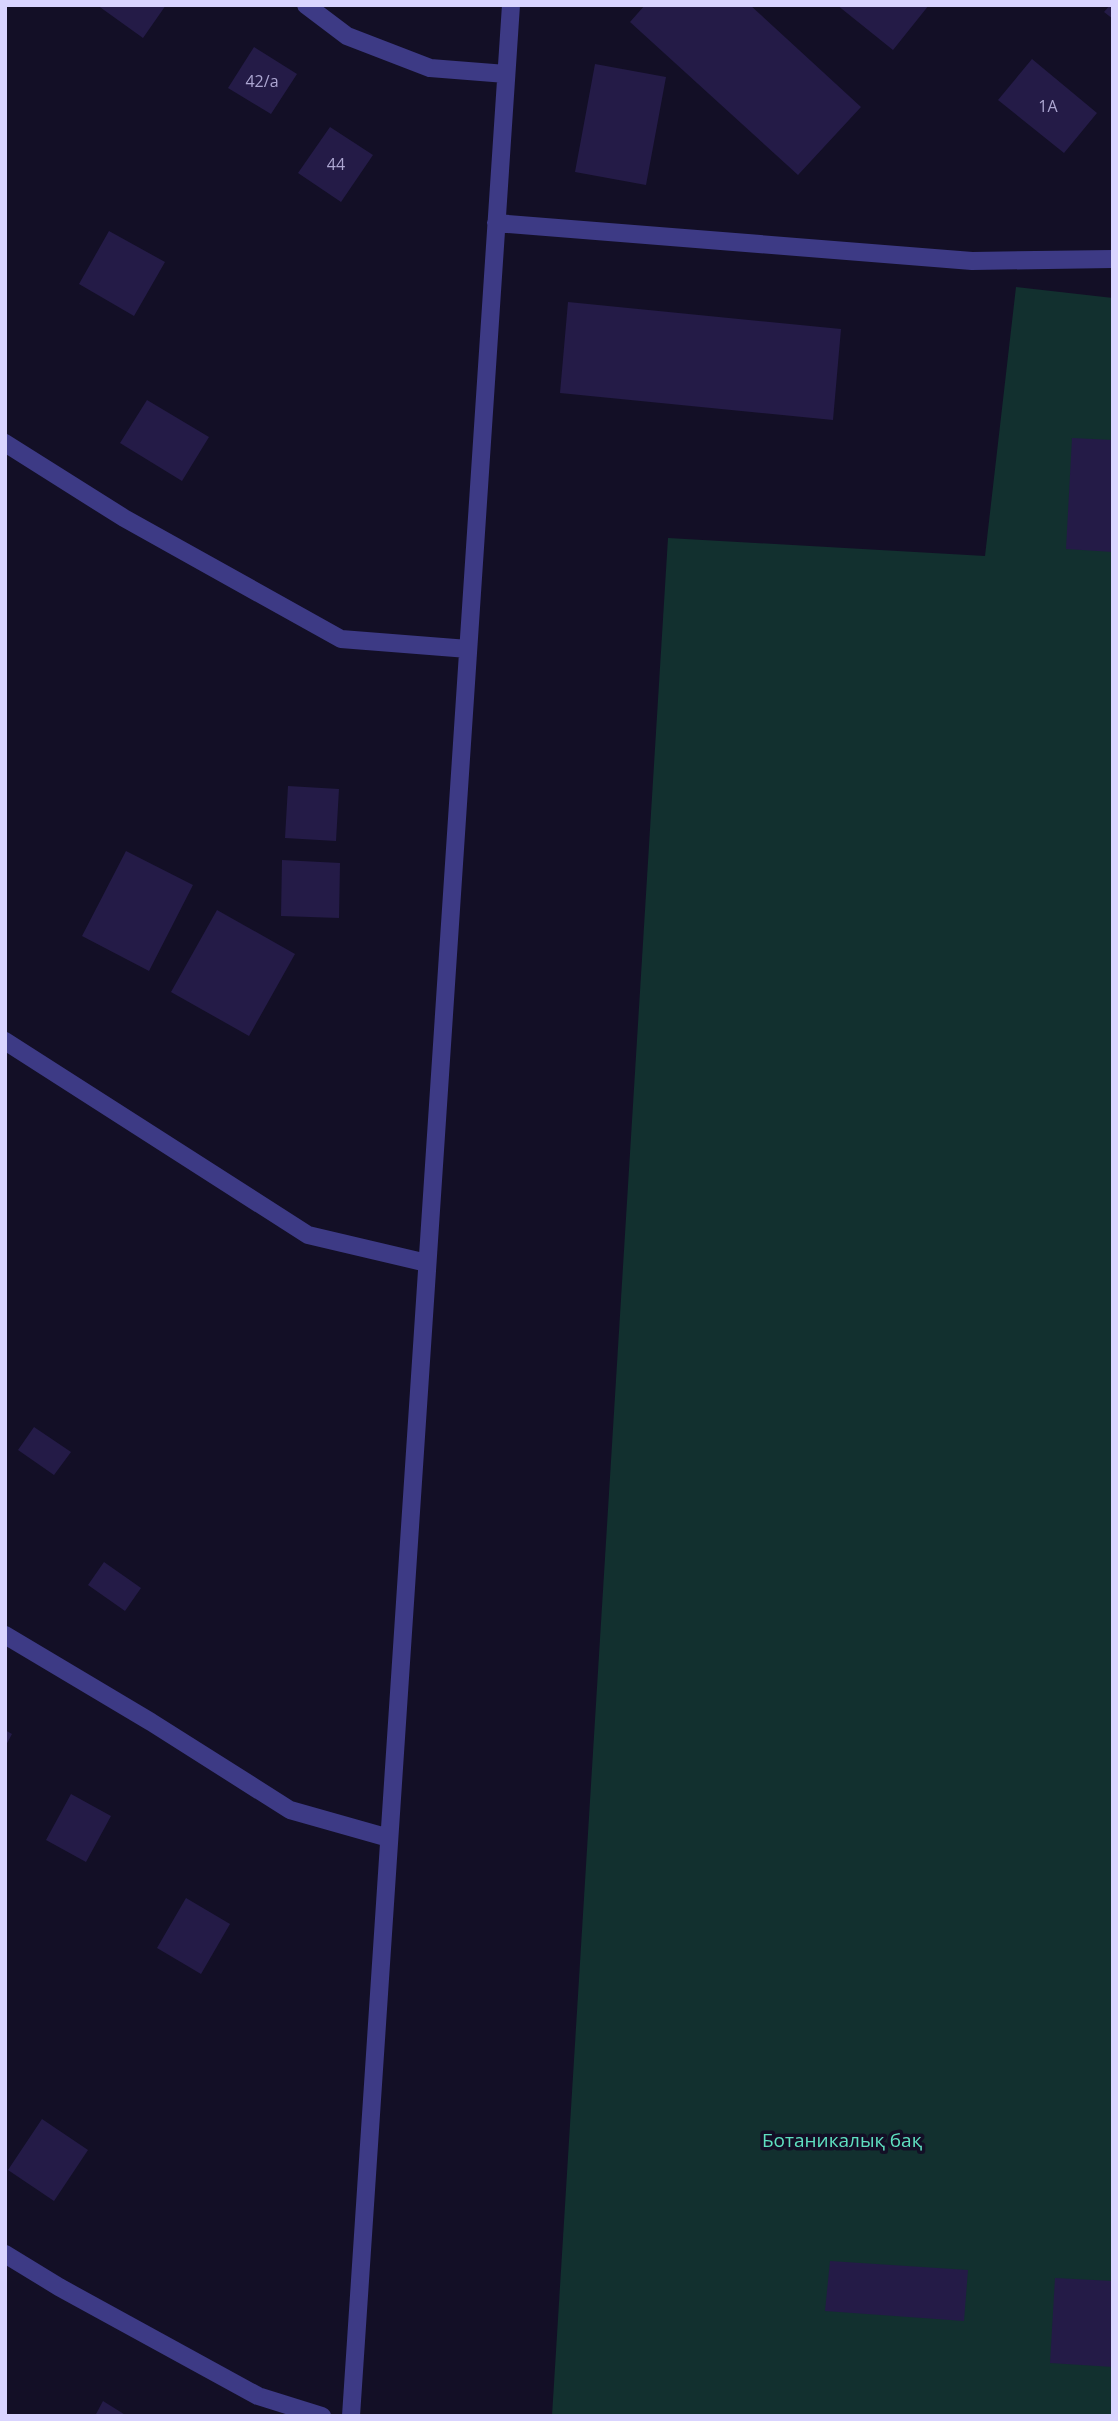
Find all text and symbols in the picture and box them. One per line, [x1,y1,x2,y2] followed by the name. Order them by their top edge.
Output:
[245,70,279,92] house number: 42/а
[1038,95,1059,117] house number: 1А
[327,153,345,175] house number: 44
[762,2127,923,2153] park label: Ботаникалық бақ

